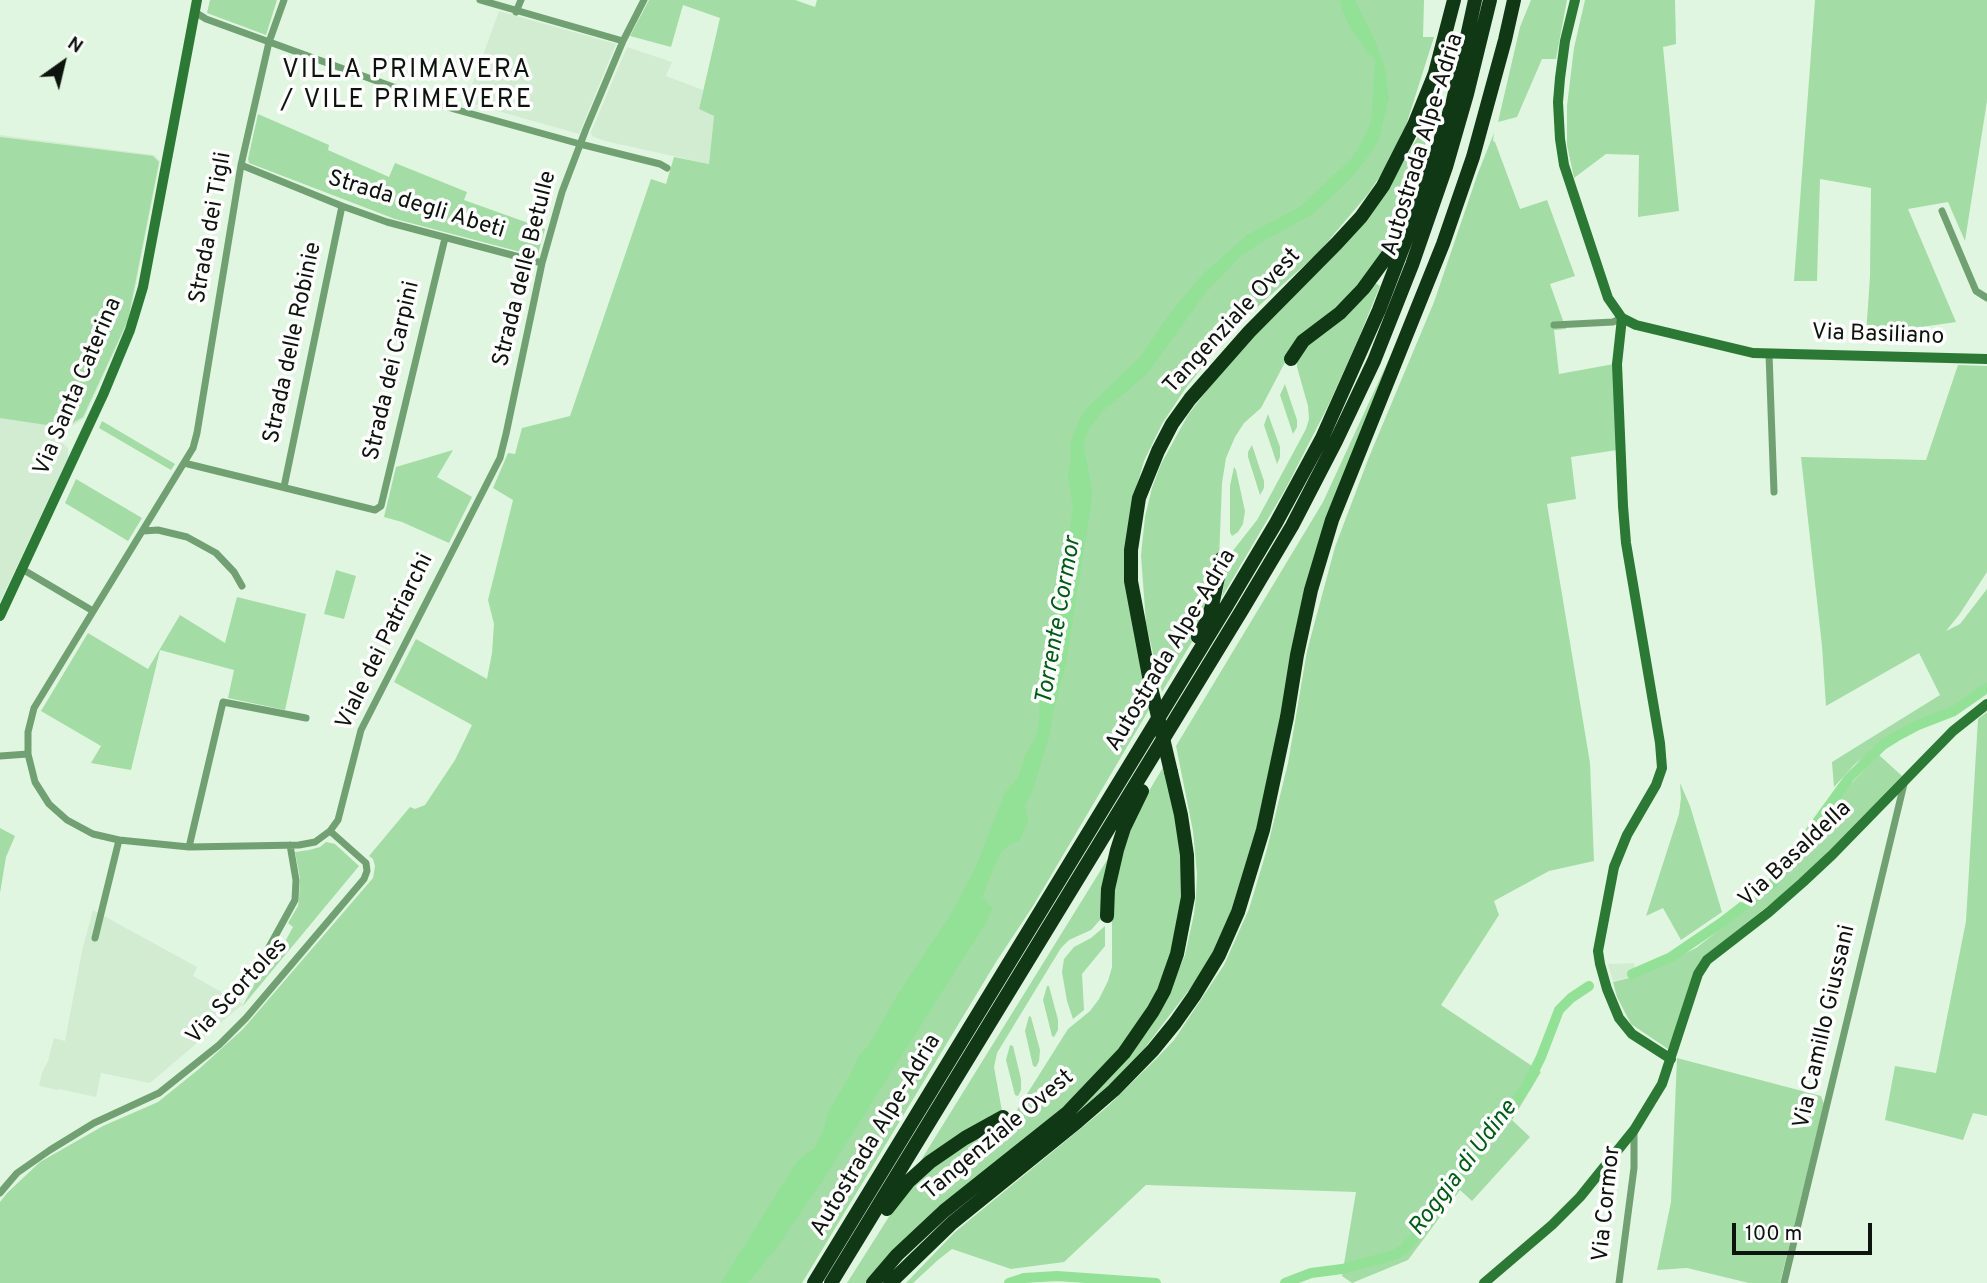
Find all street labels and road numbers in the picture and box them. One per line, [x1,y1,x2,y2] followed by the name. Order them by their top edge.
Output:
[1377,31,1471,259] street label: Autostrada Alpe-Adria
[185,150,239,306] street label: Strada dei Tigli
[324,166,508,246] street label: Strada degli Abeti
[488,168,564,370] street label: Strada delle Betulle
[259,240,329,446] street label: Strada delle Robinie
[1158,243,1308,401] street label: Tangenziale Ovest
[359,279,427,463] street label: Strada dei Carpini
[29,294,129,480] street label: Via Santa Caterina
[1811,320,1945,352] street label: Via Basiliano
[1101,545,1243,757] street label: Autostrada Alpe-Adria
[331,549,441,735] street label: Viale dei Patriarchi
[1734,796,1858,914] street label: Via Basaldella
[1789,922,1863,1132] street label: Via Camillo Giussani
[182,933,294,1051] street label: Via Scortoles
[806,1030,948,1242] street label: Autostrada Alpe-Adria
[918,1065,1080,1207] street label: Tangenziale Ovest
[1588,1145,1628,1263] street label: Via Cormor

